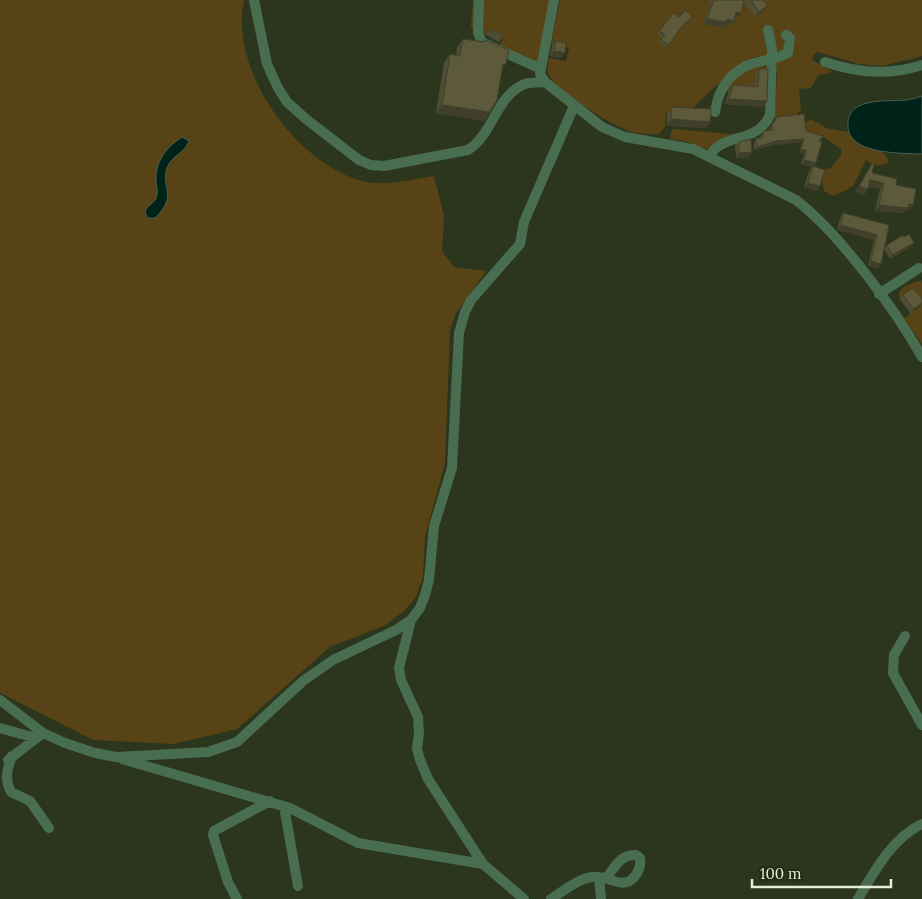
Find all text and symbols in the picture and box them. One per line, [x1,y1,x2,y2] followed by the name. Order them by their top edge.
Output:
[752,856,891,888] scale bar
[760,864,801,883] text: 100 m

